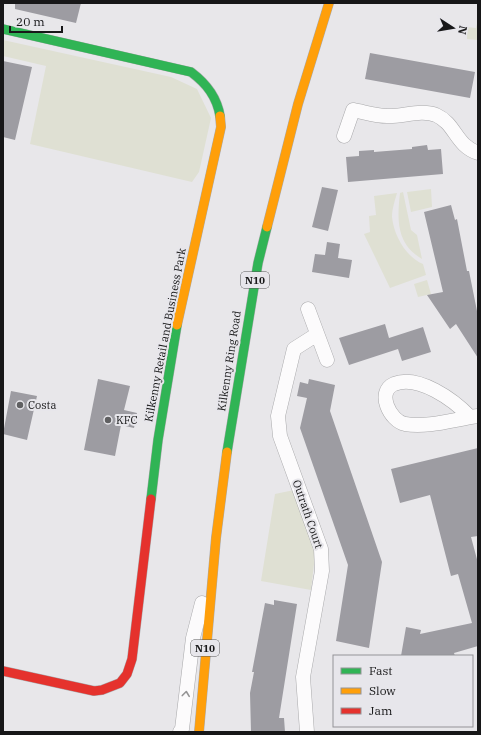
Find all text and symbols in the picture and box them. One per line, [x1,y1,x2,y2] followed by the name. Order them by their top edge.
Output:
[10,8,62,34] scale bar
[433,8,473,48] north arrow
[16,14,45,29] text: 20 m
[455,24,471,36] text: N
[141,246,189,423] street label: Kilkenny Retail and Business Park
[241,272,269,288] road number: N10
[214,309,244,412] street label: Kilkenny Ring Road
[28,398,56,412] place label: Costa
[15,400,25,410] marker: Costa
[116,413,138,427] place label: KFC
[103,415,113,425] marker: KFC
[290,478,326,550] street label: Outrath Court
[191,640,219,656] road number: N10
[333,655,473,727] legend
[369,663,393,678] text: Fast
[369,683,396,698] text: Slow
[181,691,190,697] one-way arrow
[369,703,393,718] text: Jam

